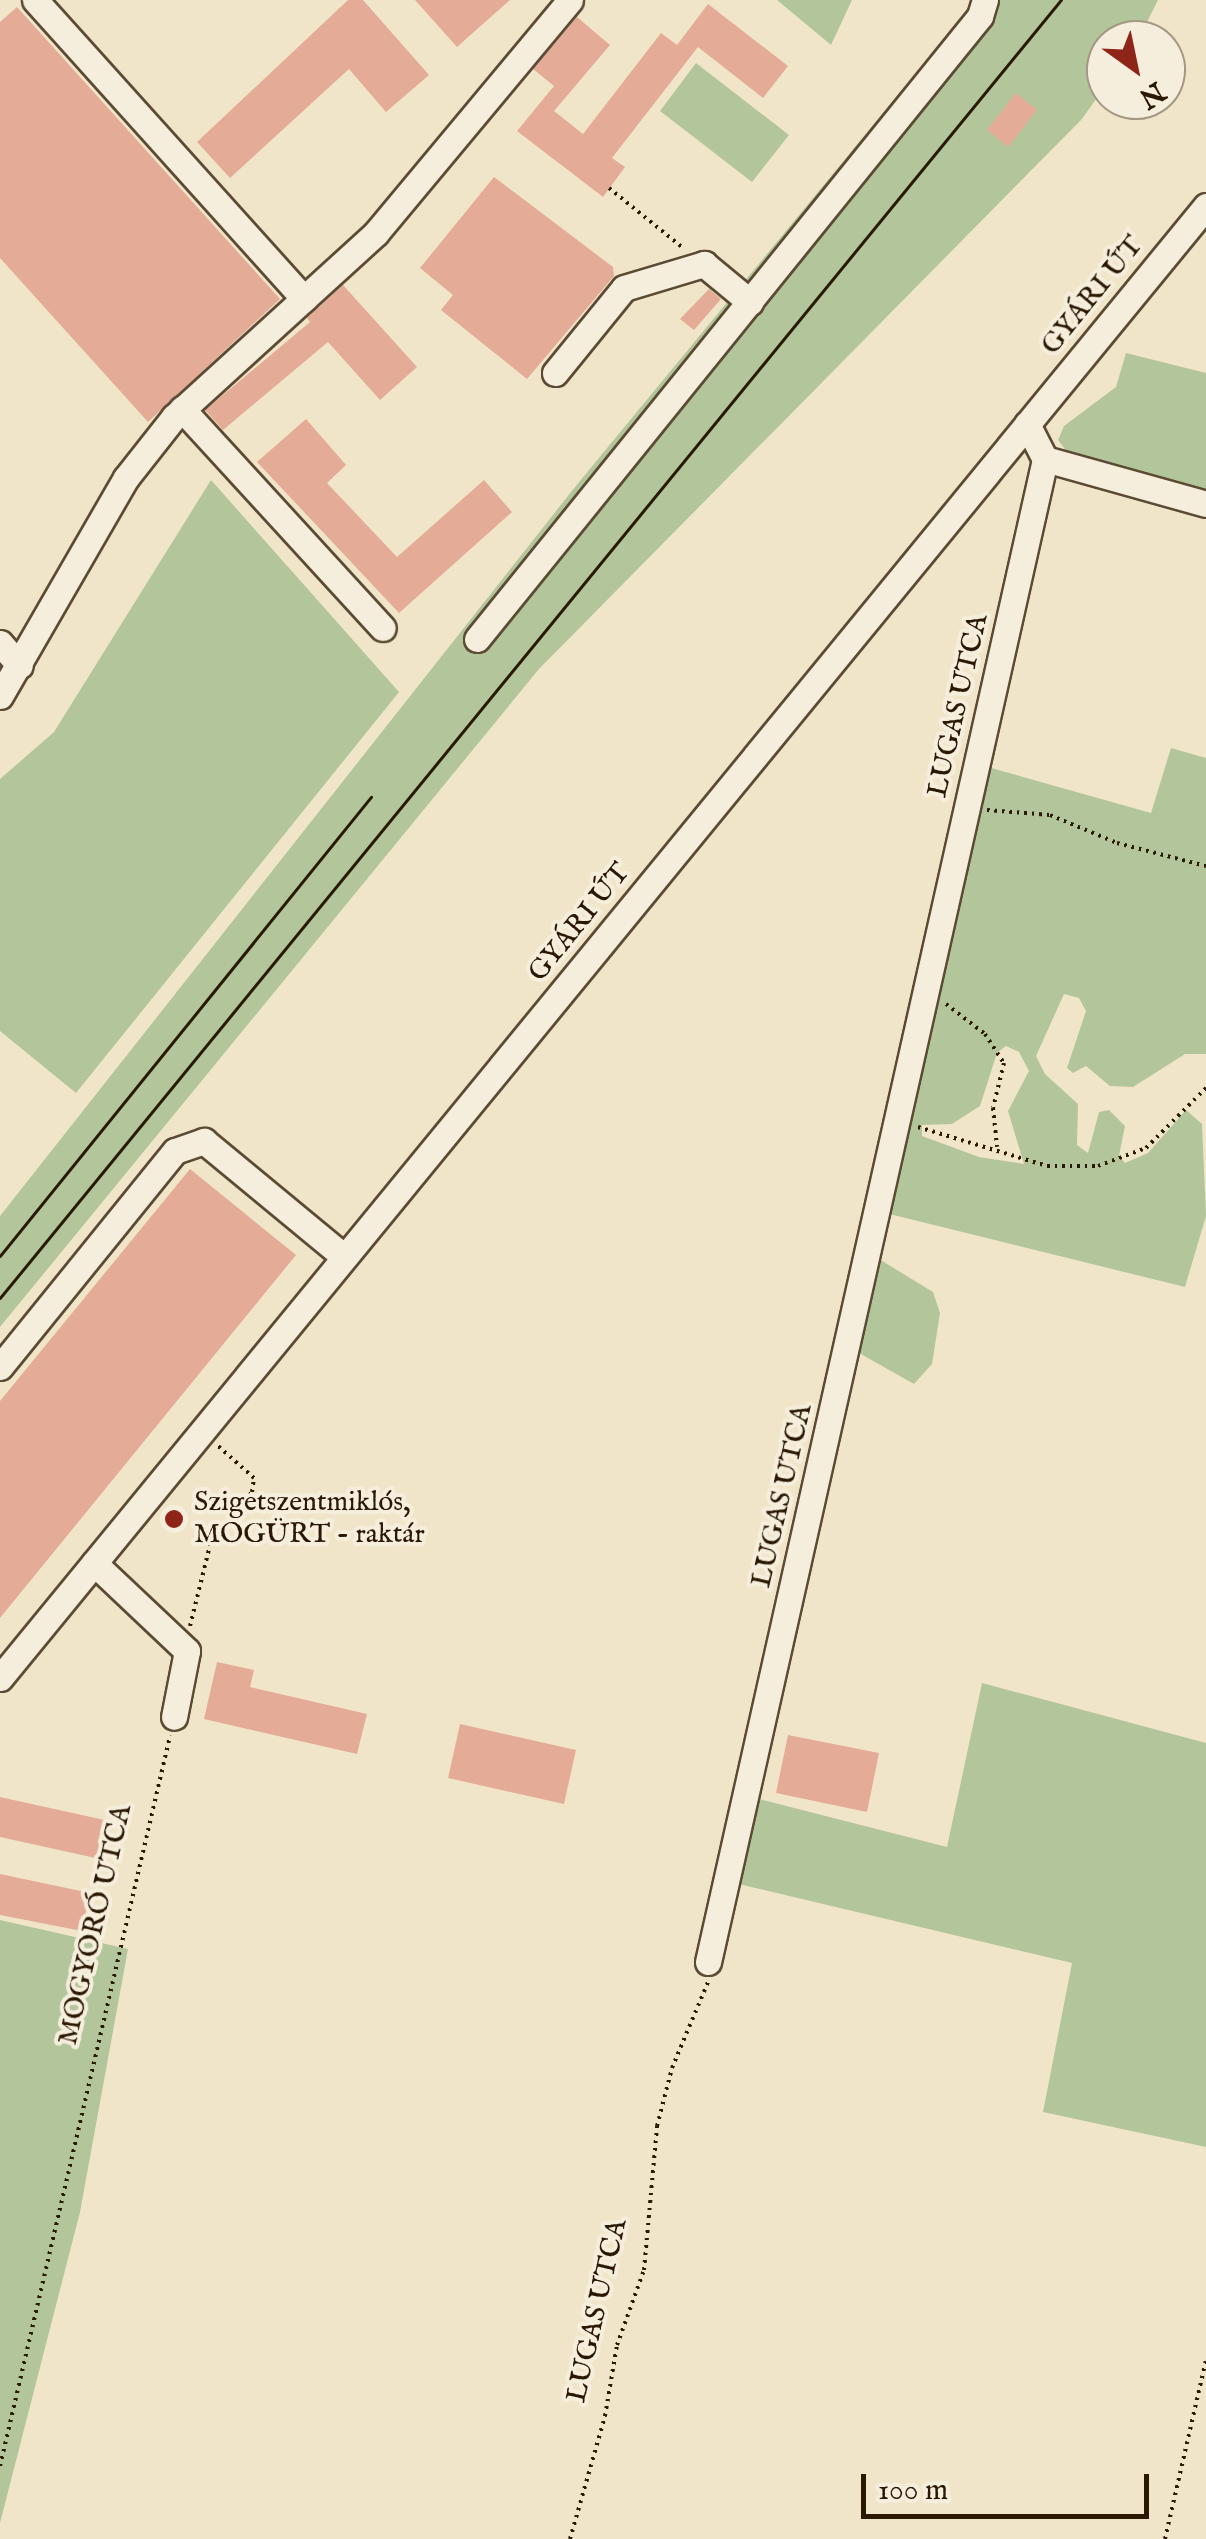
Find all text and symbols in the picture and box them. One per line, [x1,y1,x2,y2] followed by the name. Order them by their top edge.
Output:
[1086,20,1186,120] north arrow
[1132,73,1171,115] text: N
[1035,230,1151,362] street label: GYÁRI ÚT
[922,611,996,801] street label: LUGAS UTCA
[522,857,638,989] street label: GYÁRI ÚT
[746,1401,820,1591] street label: LUGAS UTCA
[194,1486,425,1552] place label: Szigetszentmiklós, MOGÜRT - raktár
[163,1508,185,1530] marker: Szigetszentmiklós, MOGÜRT - raktár
[52,1801,140,2049] street label: MOGYORÓ UTCA
[561,2216,635,2406] street label: LUGAS UTCA
[866,2454,1154,2516] scale bar
[878,2472,948,2510] text: 100 m

